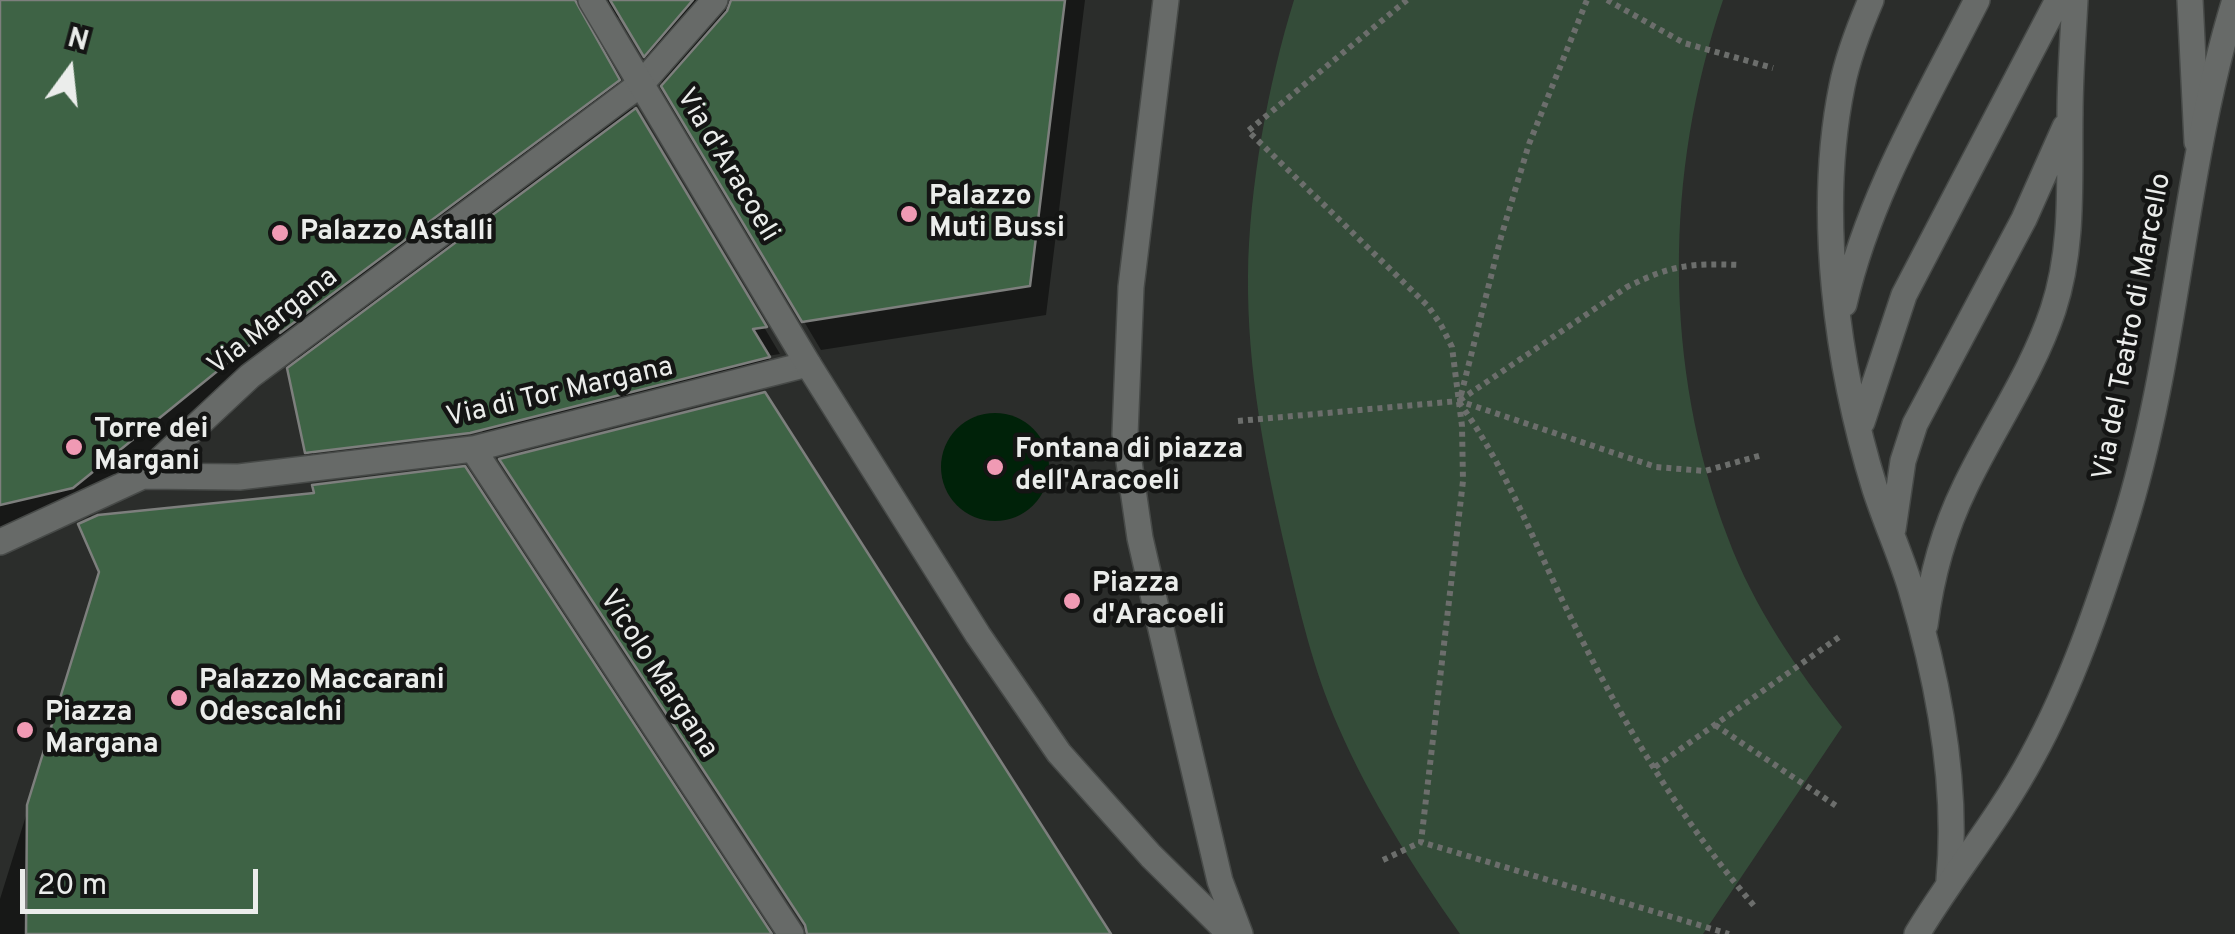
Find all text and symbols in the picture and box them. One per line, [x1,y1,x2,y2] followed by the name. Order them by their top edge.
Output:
[20,20,120,120] north arrow
[63,21,92,61] text: N
[667,83,785,249] street label: Via d'Aracoeli
[2088,171,2180,483] street label: Via del Teatro di Marcello
[929,181,1065,247] place label: Palazzo Muti Bussi
[898,203,920,225] marker: Palazzo Muti Bussi
[300,216,493,250] place label: Palazzo Astalli
[269,222,291,244] marker: Palazzo Astalli
[202,262,346,384] street label: Via Margana
[443,352,677,436] street label: Via di Tor Margana
[94,414,209,480] place label: Torre dei Margani
[1015,434,1243,500] place label: Fontana di piazza dell'Aracoeli
[63,436,85,458] marker: Torre dei Margani
[984,456,1006,478] marker: Fontana di piazza dell'Aracoeli
[1092,568,1225,634] place label: Piazza d'Aracoeli
[590,585,724,765] street label: Vicolo Margana
[1061,590,1083,612] marker: Piazza d'Aracoeli
[199,665,445,731] place label: Palazzo Maccarani Odescalchi
[168,687,190,709] marker: Palazzo Maccarani Odescalchi
[45,697,159,763] place label: Piazza Margana
[14,719,36,741] marker: Piazza Margana
[25,849,262,911] scale bar
[37,868,107,905] text: 20 m

